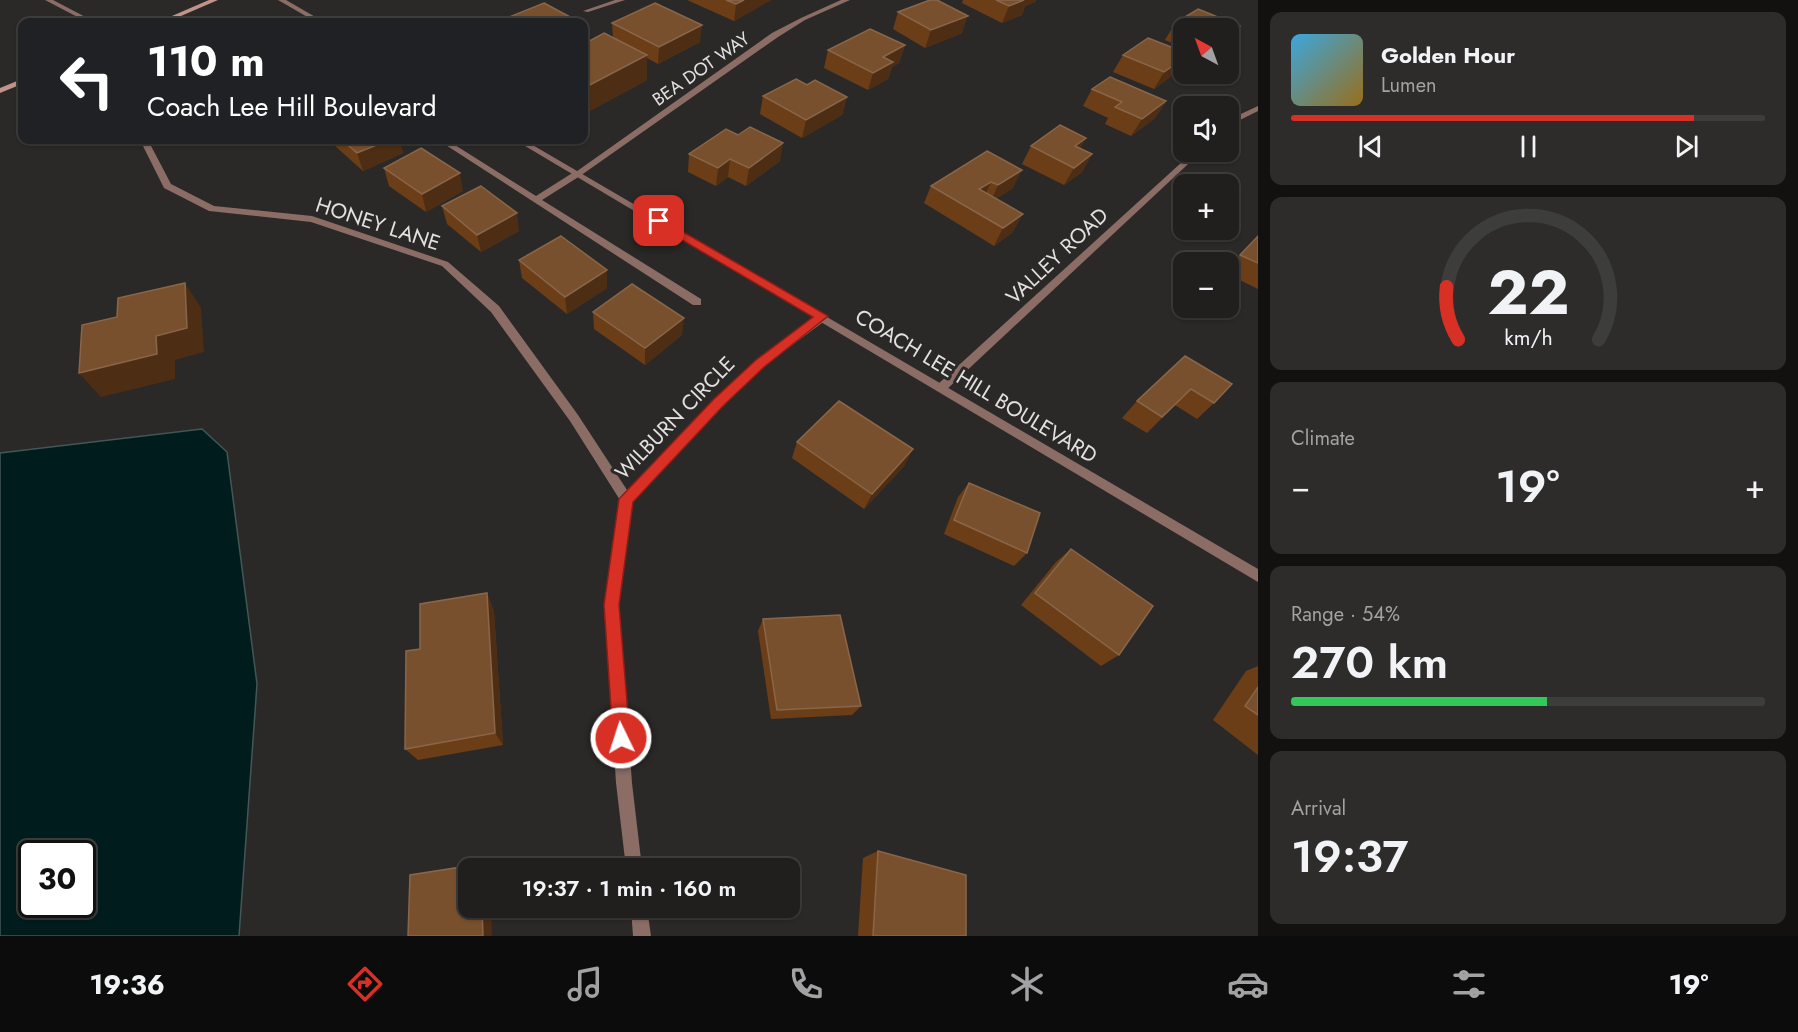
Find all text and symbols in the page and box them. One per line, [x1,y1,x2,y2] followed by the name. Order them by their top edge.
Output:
[1173,18,1239,84] north arrow
[1173,18,1239,318] map controls
[647,25,756,112] street label: BEA DOT WAY
[147,31,265,92] text: 110 m
[1381,39,1515,71] text: Golden Hour
[48,42,126,120] icon: left
[1381,71,1437,100] text: Lumen
[147,87,437,126] text: Coach Lee Hill Boulevard
[1173,96,1239,162] button: sound
[1354,130,1387,163] icon: previous
[1512,130,1545,163] icon: pause
[1670,130,1703,163] icon: next
[1173,174,1239,240] button: +
[312,190,444,258] street label: HONEY LANE
[633,195,684,246] pin
[999,201,1115,311] street label: VALLEY ROAD
[642,204,675,237] icon: arrive
[1487,247,1569,337] text: 22
[1173,252,1239,318] button: −
[849,302,1103,470] street label: COACH LEE HILL BOULEVARD
[1504,323,1552,354] text: km/h
[608,350,742,486] street label: WILBURN CIRCLE
[1291,424,1355,453] text: Climate
[1496,454,1560,519] text: 19°
[1291,463,1310,510] text: −
[1745,463,1765,510] text: +
[1291,600,1400,629] text: Range · 54%
[1291,630,1448,695] text: 270 km
[589,706,653,770] position arrow
[1291,794,1346,823] text: Arrival
[1291,824,1408,889] text: 19:37
[18,840,96,918] speed limit sign: 30
[522,872,736,904] text: 19:37 · 1 min · 160 m
[344,963,386,1005] icon: directions
[564,963,606,1005] icon: music
[785,963,827,1005] icon: phone
[1006,963,1048,1005] icon: climate
[1227,963,1269,1005] icon: car
[1448,963,1490,1005] icon: filters
[89,965,165,1004] text: 19:36
[1669,965,1709,1004] text: 19°

